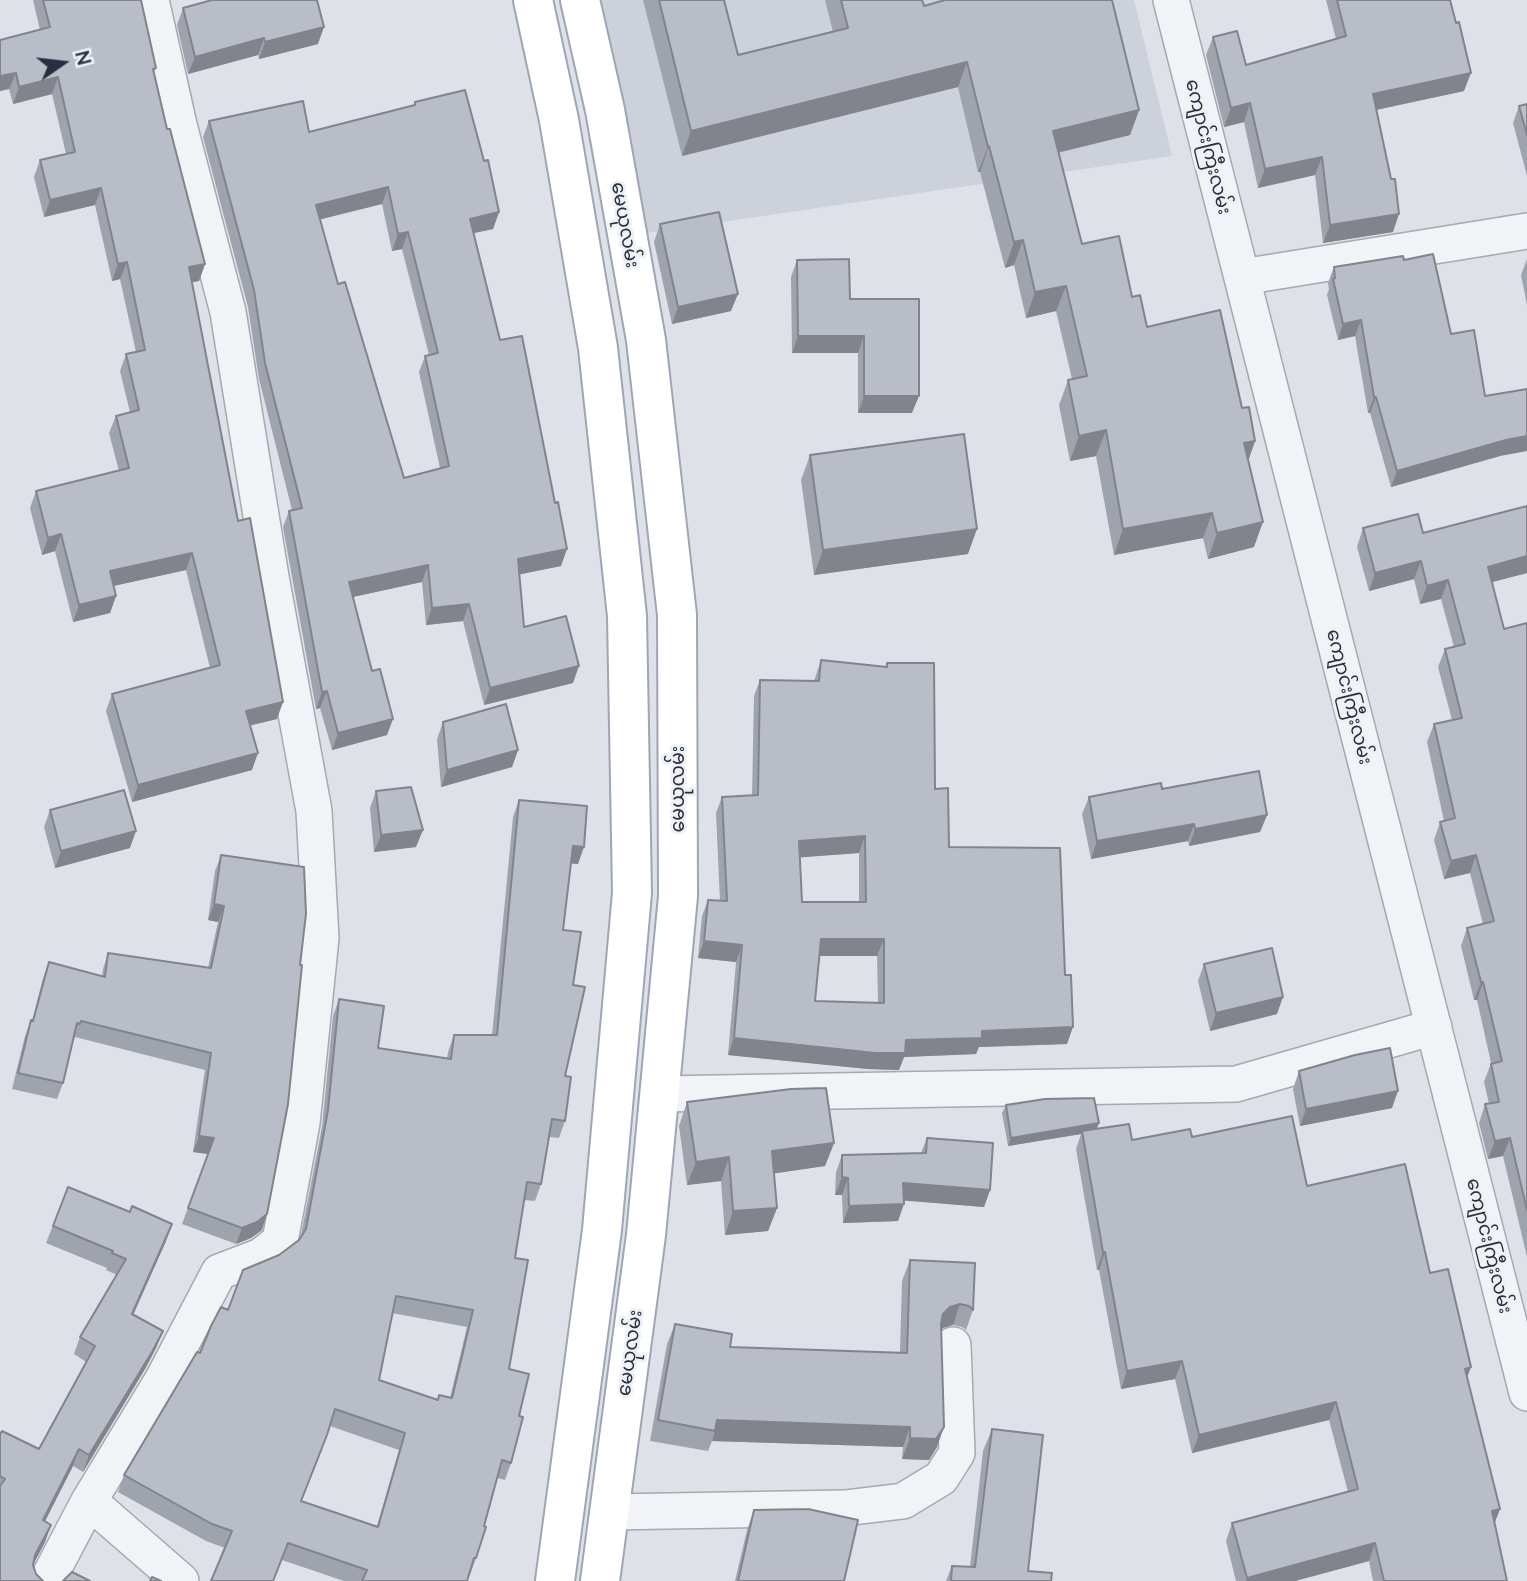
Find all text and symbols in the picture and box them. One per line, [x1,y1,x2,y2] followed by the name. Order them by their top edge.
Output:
[28,28,98,98] north arrow
[70,48,97,68] text: N
[1180,77,1236,217] street label: ကျောင်းကြီးလမ်း
[606,180,644,270] street label: မေယုလမ်း
[1321,627,1377,767] street label: ကျောင်းကြီးလမ်း
[667,746,689,832] street label: မေယုလမ်း
[1461,1176,1517,1316] street label: ကျောင်းကြီးလမ်း
[613,1308,647,1398] street label: မေယုလမ်း

